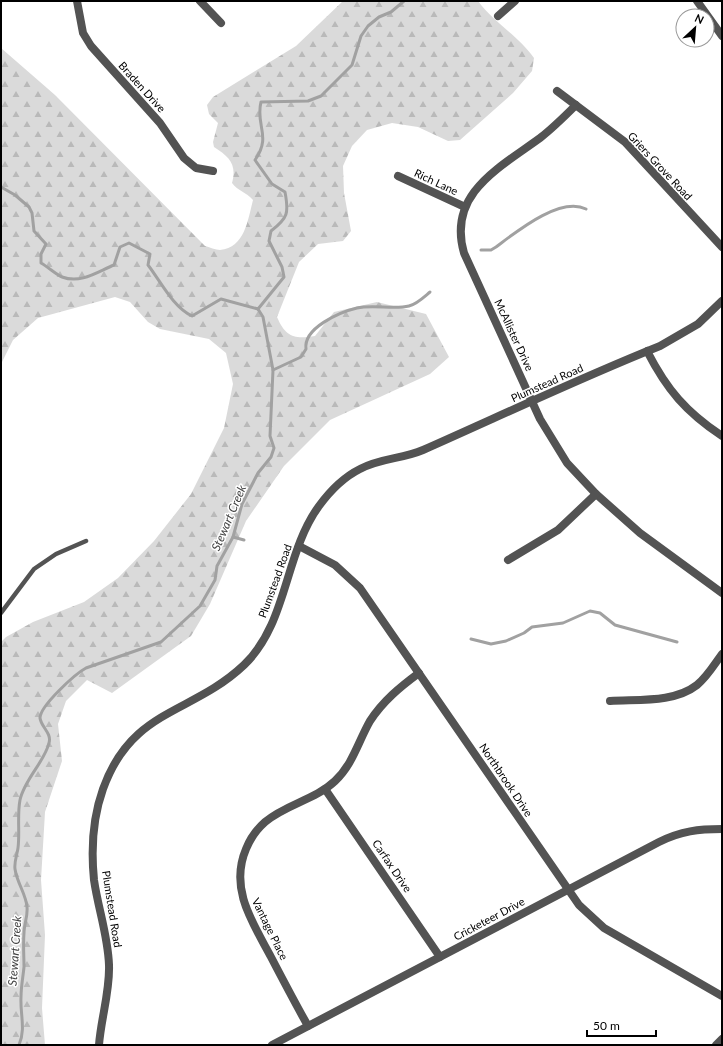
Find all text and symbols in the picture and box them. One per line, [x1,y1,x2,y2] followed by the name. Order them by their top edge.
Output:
[675,8,715,48] north arrow
[693,11,706,26] text: N
[116,59,169,115] street label: Braden Drive
[625,129,695,202] street label: Griers Grove Road
[412,166,460,197] street label: Rich Lane
[492,297,537,373] street label: McAllister Drive
[509,361,585,404] street label: Plumstead Road
[208,482,249,553] water label: Stewart Creek
[255,542,294,620] street label: Plumstead Road
[477,741,536,819] street label: Northbrook Drive
[370,837,415,895] street label: Carfax Drive
[100,870,125,948] street label: Plumstead Road
[451,894,527,943] street label: Cricketeer Drive
[250,896,291,962] street label: Vantage Place
[5,915,24,986] water label: Stewart Creek
[587,1012,656,1038] scale bar
[593,1018,620,1033] text: 50 m

